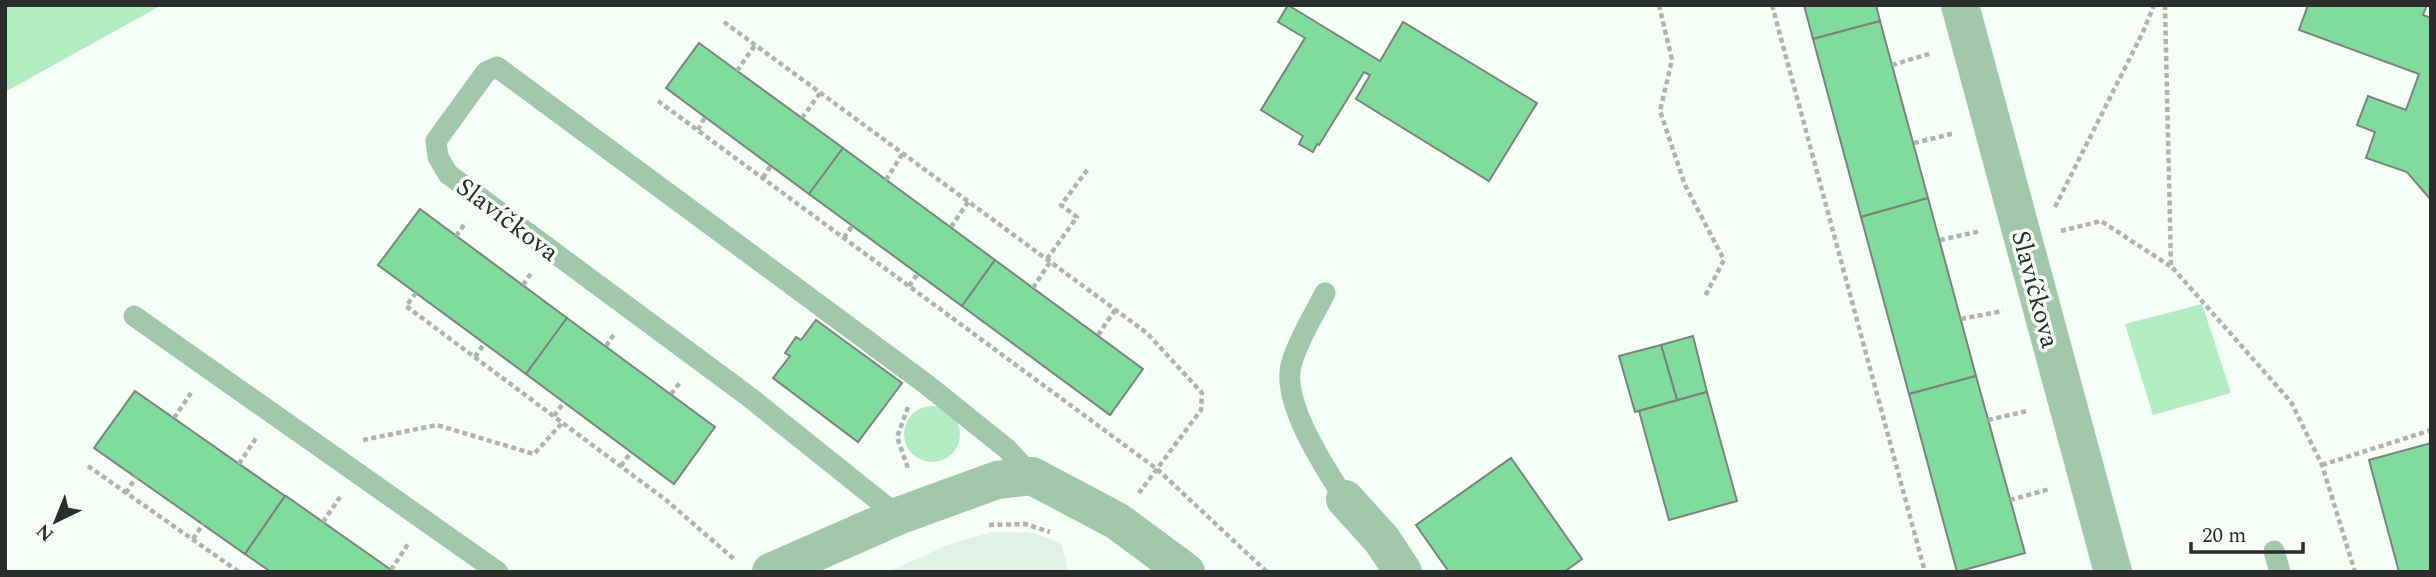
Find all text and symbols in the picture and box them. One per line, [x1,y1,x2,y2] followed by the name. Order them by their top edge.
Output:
[447,168,568,272] street label: Slavíčkova
[2000,226,2070,353] street label: Slavíčkova
[21,486,91,556] north arrow
[2191,510,2303,554] scale bar
[30,516,61,548] text: N
[2202,520,2246,552] text: 20 m

